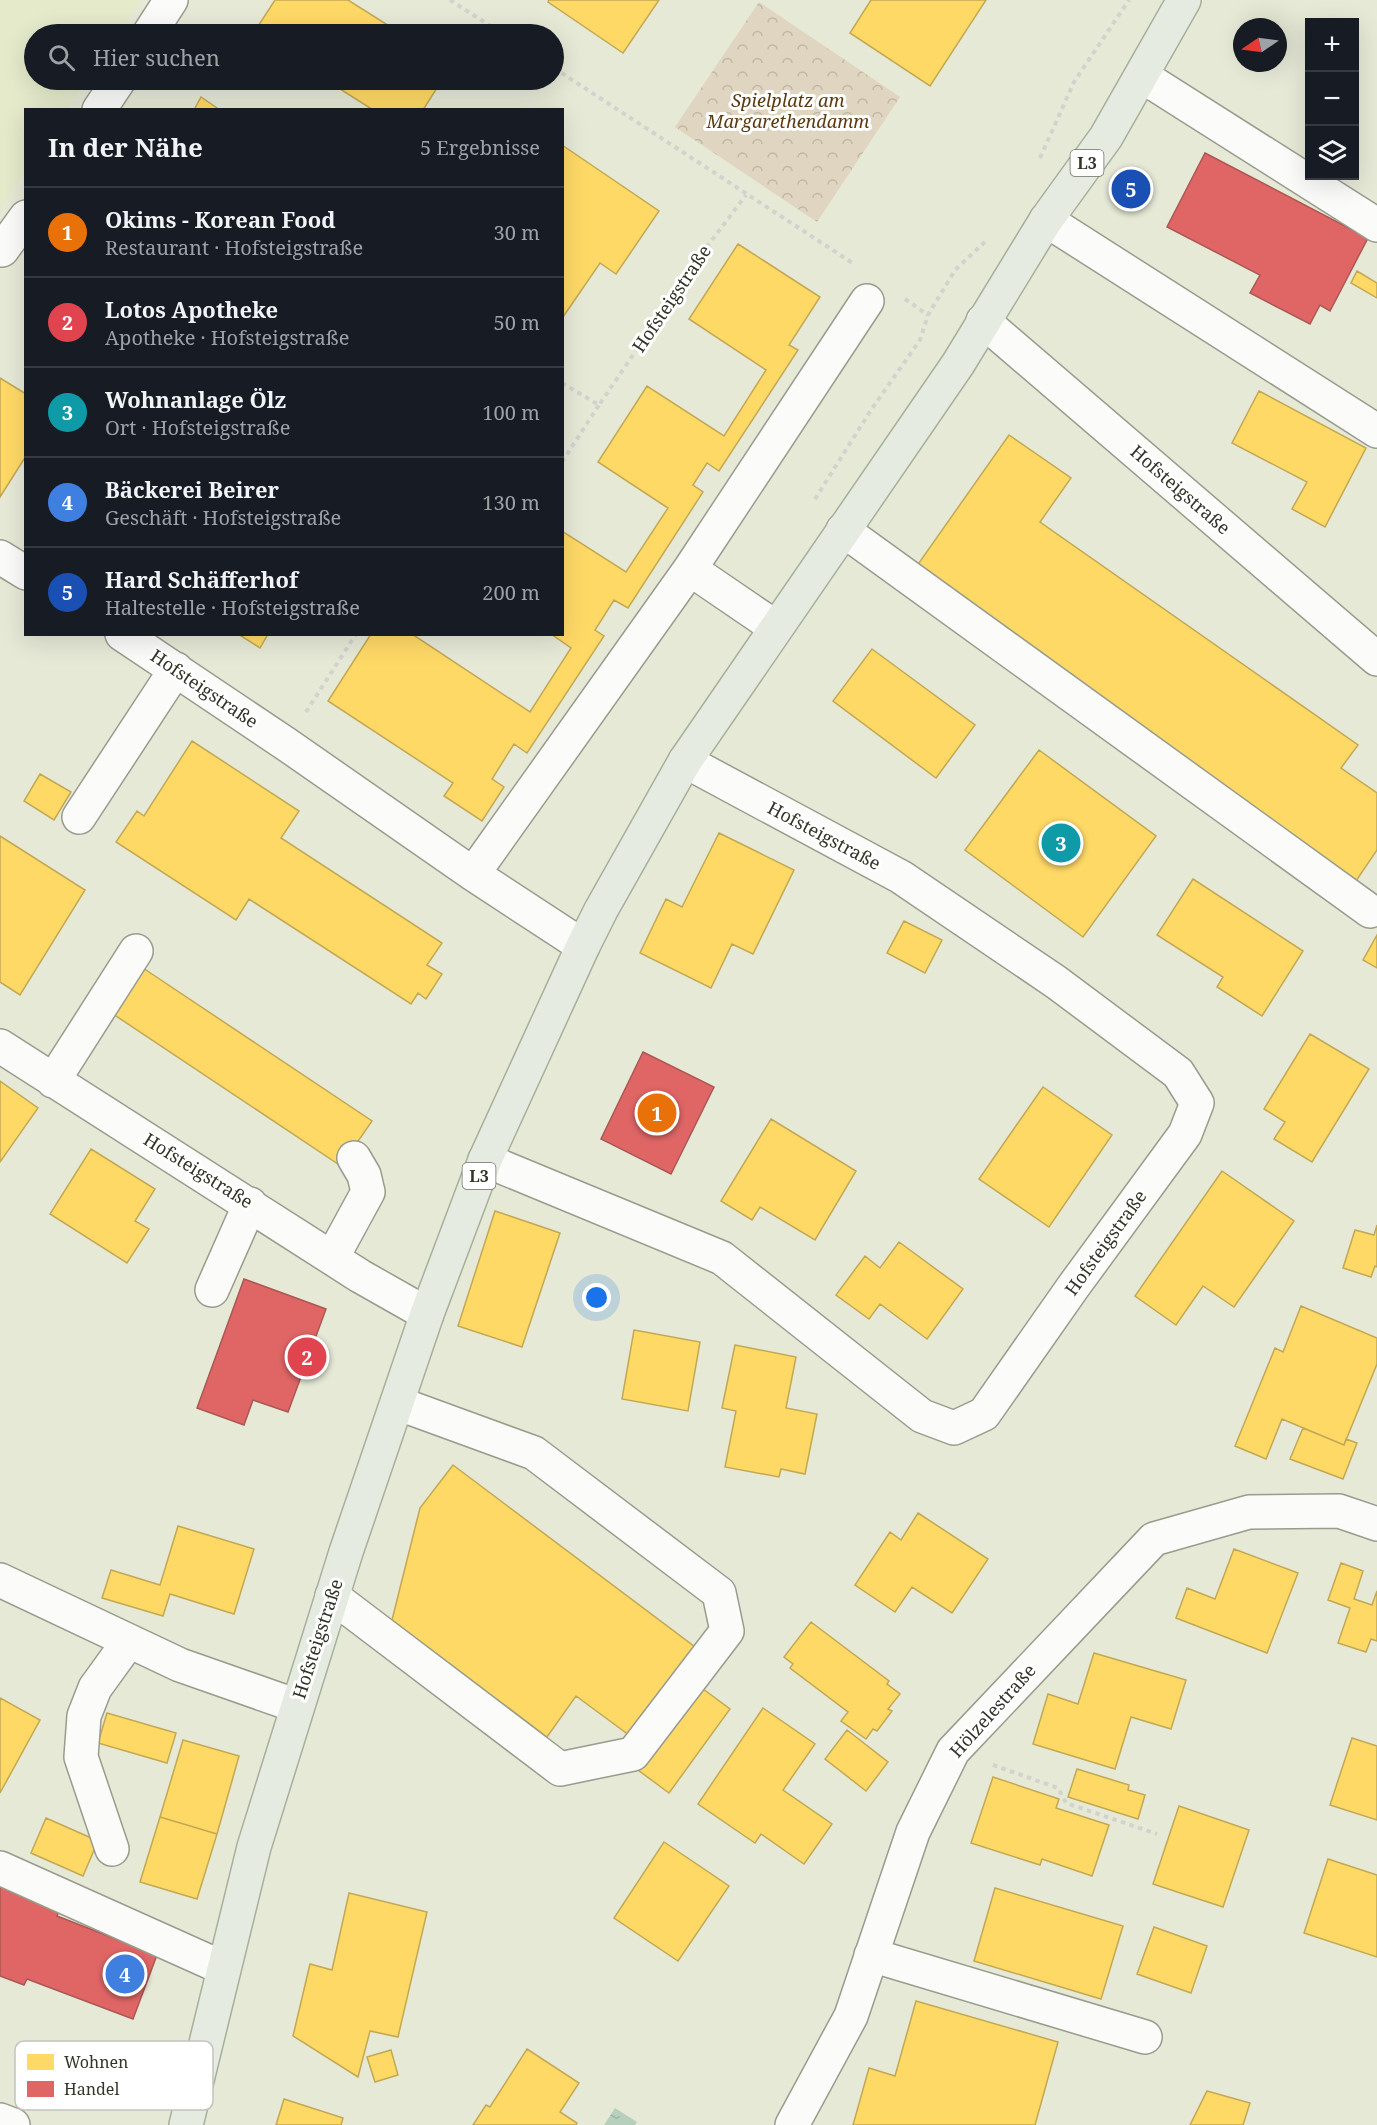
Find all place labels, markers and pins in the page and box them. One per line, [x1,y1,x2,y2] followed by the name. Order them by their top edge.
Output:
[1112,166,1150,212] pin: 5
[1042,820,1080,866] pin: 3
[638,1090,676,1136] pin: 1
[288,1334,326,1380] pin: 2
[106,1952,144,1996] pin: 4

